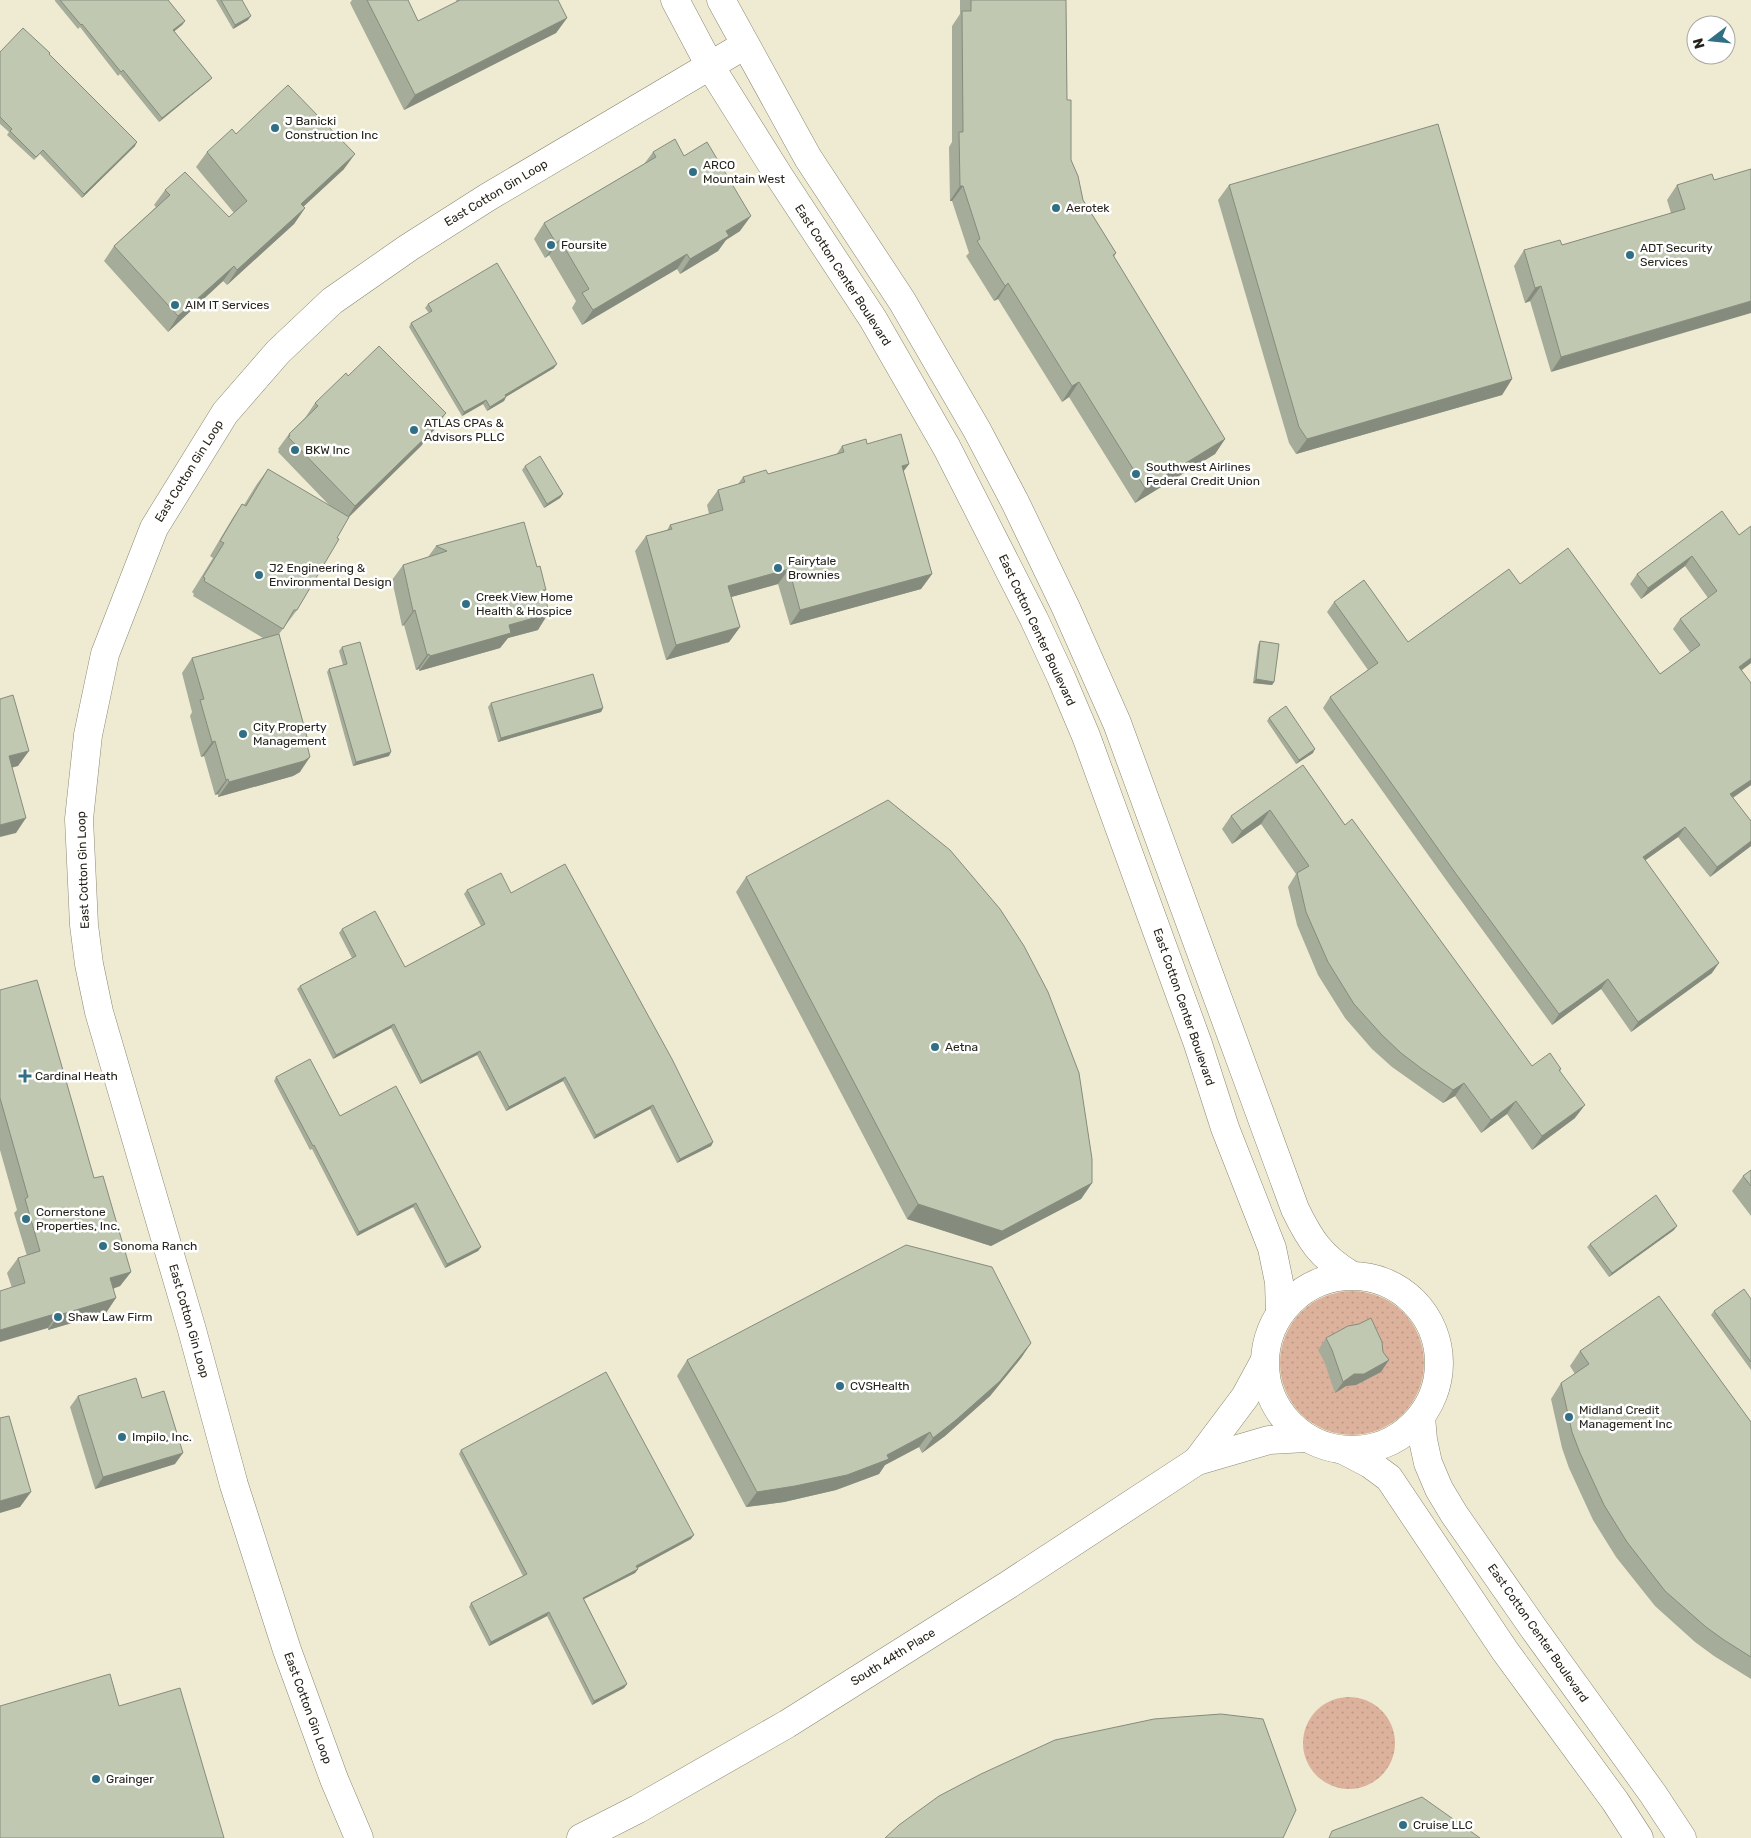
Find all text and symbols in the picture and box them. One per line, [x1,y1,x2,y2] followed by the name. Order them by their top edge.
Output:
[1686,15,1736,65] north arrow
[1689,36,1709,51] text: N
[285,114,379,142] place label: J Banicki Construction Inc
[269,122,281,134] marker: J Banicki Construction Inc
[442,157,550,229] street label: East Cotton Gin Loop
[703,158,785,186] place label: ARCO Mountain West
[687,166,699,178] marker: ARCO Mountain West
[1066,201,1110,215] place label: Aerotek
[792,202,894,348] street label: East Cotton Center Boulevard
[1050,202,1062,214] marker: Aerotek
[561,238,607,252] place label: Foursite
[545,239,557,251] marker: Foursite
[1640,241,1713,269] place label: ADT Security Services
[1624,249,1636,261] marker: ADT Security Services
[185,298,269,312] place label: AIM IT Services
[169,299,181,311] marker: AIM IT Services
[424,416,504,444] place label: ATLAS CPAs & Advisors PLLC
[152,417,226,525] street label: East Cotton Gin Loop
[408,424,420,436] marker: ATLAS CPAs & Advisors PLLC
[305,443,350,457] place label: BKW Inc
[289,444,301,456] marker: BKW Inc
[1146,460,1260,488] place label: Southwest Airlines Federal Credit Union
[1130,468,1142,480] marker: Southwest Airlines Federal Credit Union
[996,552,1078,708] street label: East Cotton Center Boulevard
[788,554,840,582] place label: Fairytale Brownies
[269,561,392,589] place label: J2 Engineering & Environmental Design
[772,562,784,574] marker: Fairytale Brownies
[253,569,265,581] marker: J2 Engineering & Environmental Design
[476,590,573,618] place label: Creek View Home Health & Hospice
[460,598,472,610] marker: Creek View Home Health & Hospice
[253,720,327,748] place label: City Property Management
[237,728,249,740] marker: City Property Management
[74,811,92,929] street label: East Cotton Gin Loop
[1150,926,1218,1088] street label: East Cotton Center Boulevard
[945,1040,978,1054] place label: Aetna
[929,1041,941,1053] marker: Aetna
[35,1069,118,1083] place label: Cardinal Heath
[19,1070,31,1082] marker: Cardinal Heath
[36,1205,120,1233] place label: Cornerstone Properties, Inc.
[20,1213,32,1225] marker: Cornerstone Properties, Inc.
[113,1239,197,1253] place label: Sonoma Ranch
[97,1240,109,1252] marker: Sonoma Ranch
[166,1262,212,1380] street label: East Cotton Gin Loop
[68,1310,152,1324] place label: Shaw Law Firm
[52,1311,64,1323] marker: Shaw Law Firm
[850,1379,910,1393] place label: CVSHealth
[834,1380,846,1392] marker: CVSHealth
[1579,1403,1673,1431] place label: Midland Credit Management Inc
[1563,1411,1575,1423] marker: Midland Credit Management Inc
[132,1430,192,1444] place label: Impilo, Inc.
[116,1431,128,1443] marker: Impilo, Inc.
[1485,1561,1591,1705] street label: East Cotton Center Boulevard
[848,1625,938,1689] street label: South 44th Place
[281,1650,335,1766] street label: East Cotton Gin Loop
[106,1772,154,1786] place label: Grainger
[90,1773,102,1785] marker: Grainger
[1413,1818,1473,1832] place label: Cruise LLC
[1397,1819,1409,1831] marker: Cruise LLC

